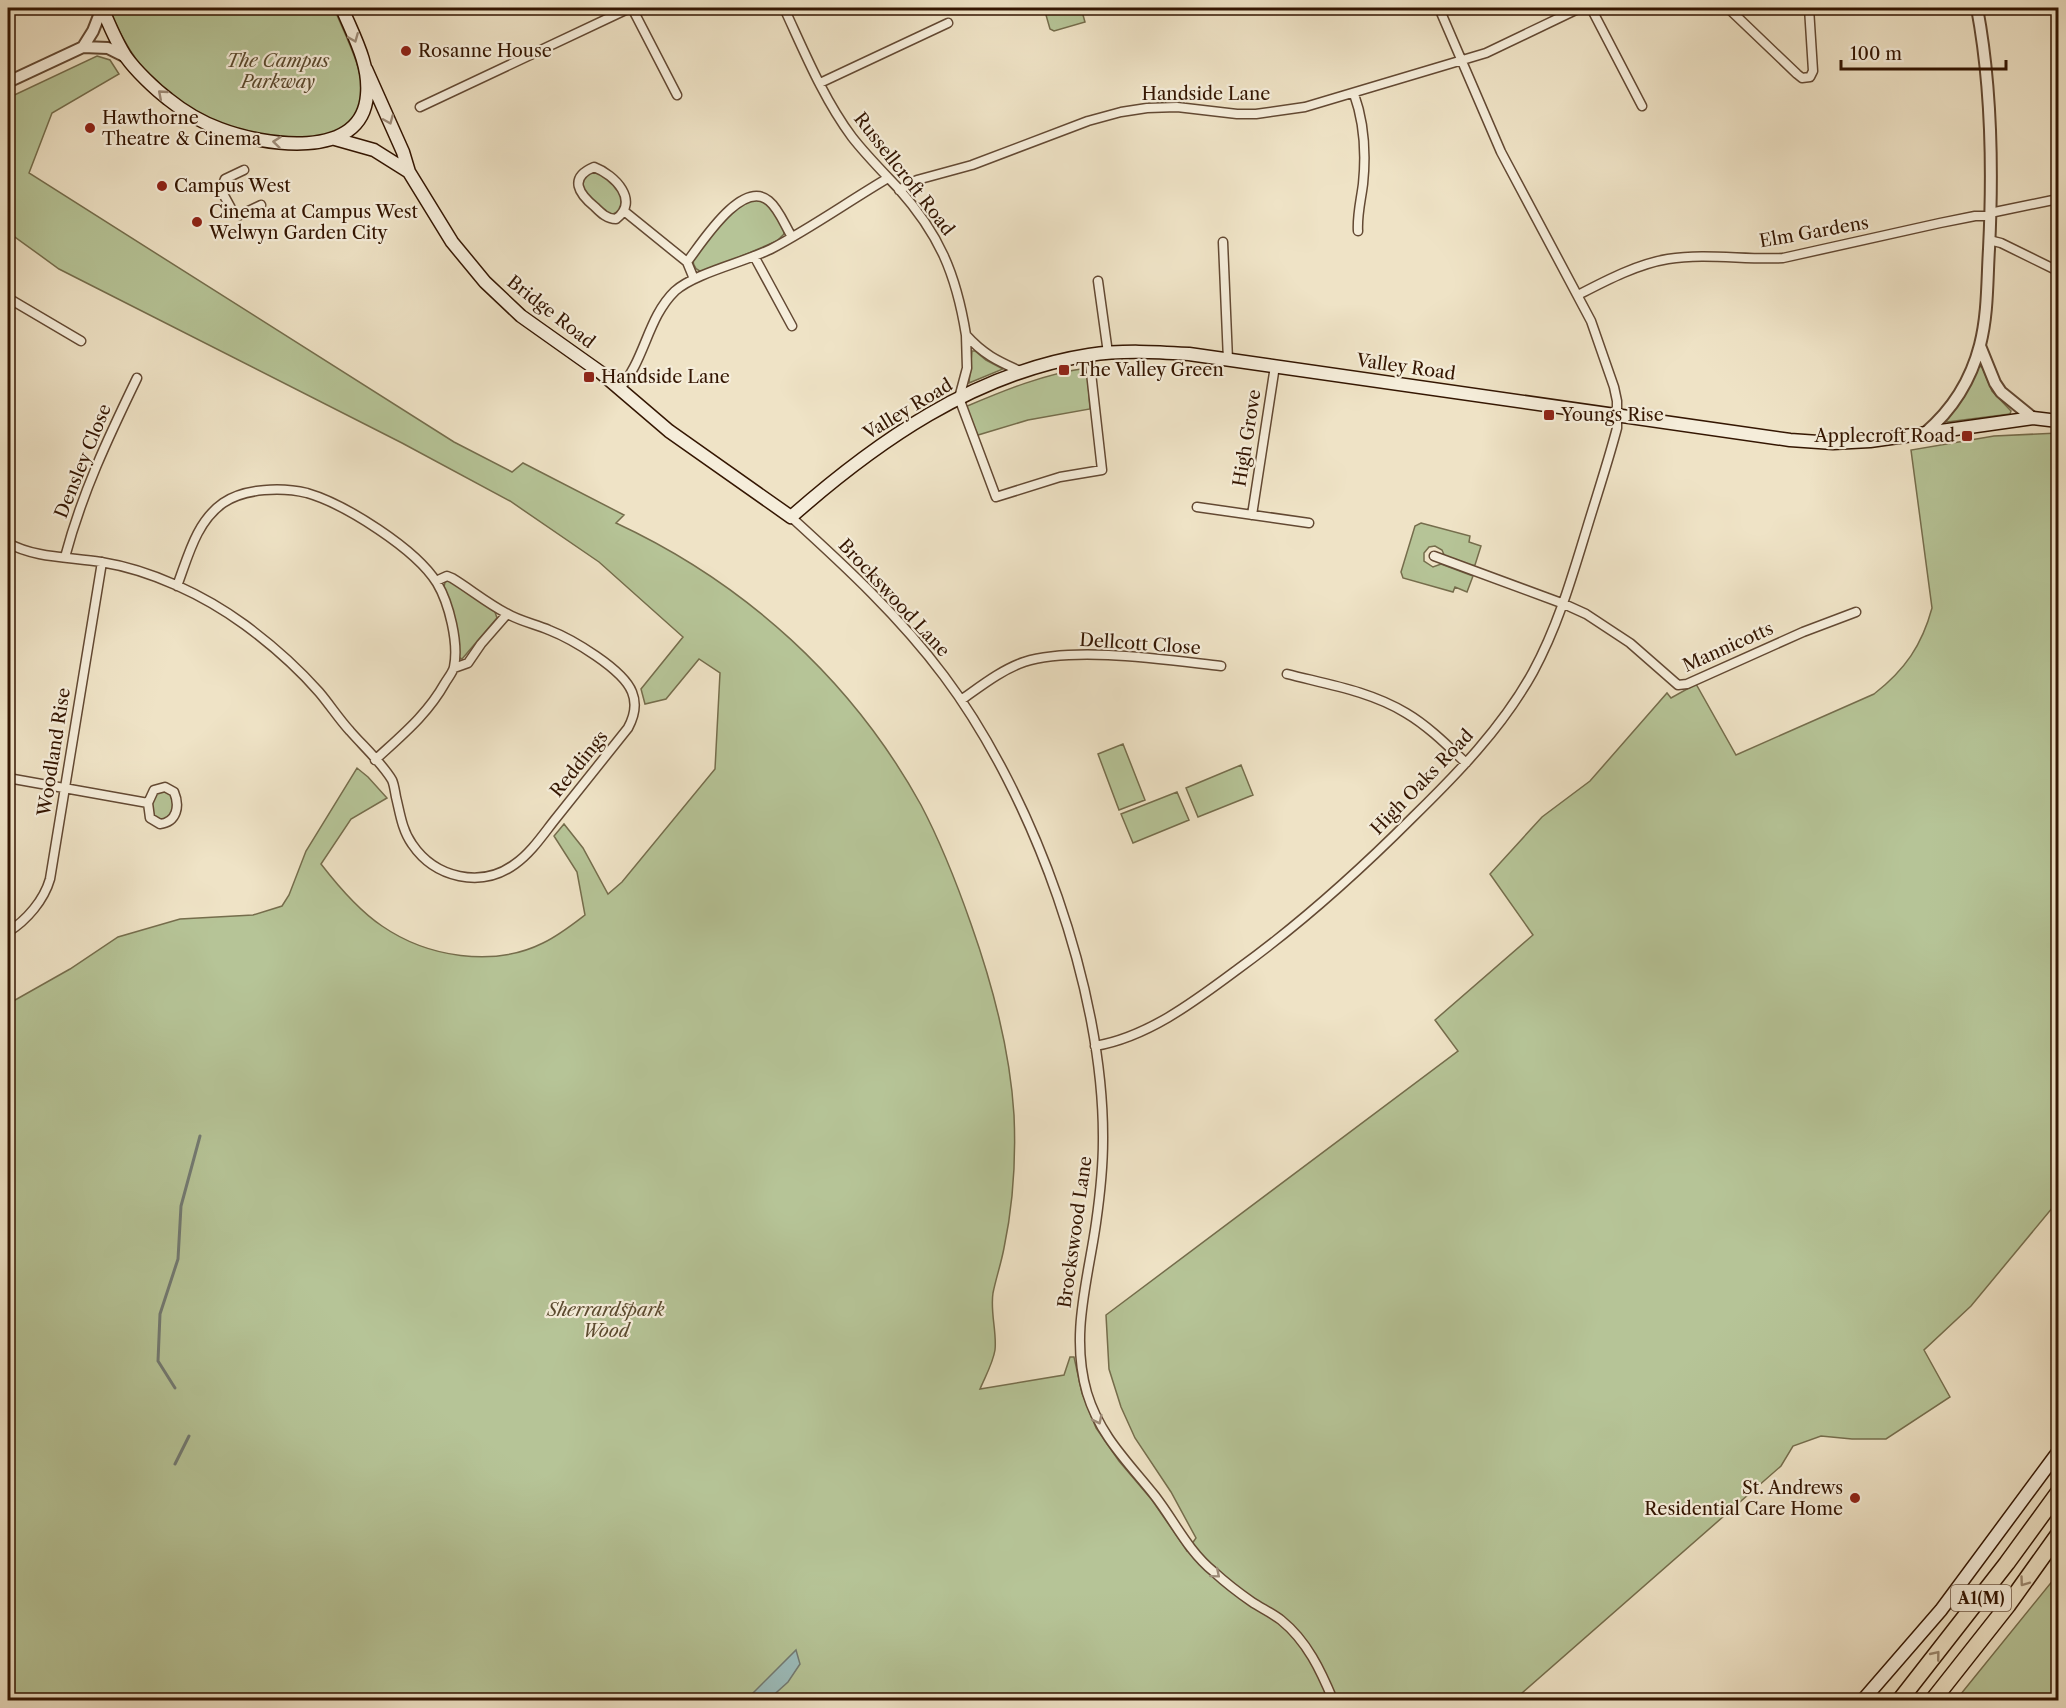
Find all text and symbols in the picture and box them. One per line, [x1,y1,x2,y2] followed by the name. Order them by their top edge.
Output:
[347,32,359,43] one-way arrow
[1841,33,2006,71] scale bar
[418,40,552,62] place label: Rosanne House
[1850,43,1902,65] text: 100 m
[399,44,413,58] marker: Rosanne House
[227,50,329,93] park label: The Campus Parkway
[1142,83,1270,105] street label: Handside Lane
[158,90,169,101] one-way arrow
[102,107,262,150] place label: Hawthorne Theatre & Cinema
[849,108,959,240] street label: Russellcroft Road
[382,113,394,124] one-way arrow
[83,121,97,135] marker: Hawthorne Theatre & Cinema
[272,136,281,149] one-way arrow
[174,175,291,197] place label: Campus West
[155,179,169,193] marker: Campus West
[208,201,418,244] place label: Cinema at Campus West Welwyn Garden City
[1758,212,1870,252] street label: Elm Gardens
[190,215,204,229] marker: Cinema at Campus West Welwyn Garden City
[503,271,599,353] street label: Bridge Road
[1354,349,1457,385] street label: Valley Road
[1076,359,1224,381] place label: The Valley Green
[1057,363,1071,377] marker: The Valley Green
[601,366,730,388] place label: Handside Lane
[582,370,596,384] marker: Handside Lane
[859,374,957,445] street label: Valley Road
[1228,388,1266,488] street label: High Grove
[50,401,116,521] street label: Densley Close
[1560,404,1664,426] place label: Youngs Rise
[1542,408,1556,422] marker: Youngs Rise
[1814,425,1955,447] place label: Applecroft Road
[1960,429,1974,443] marker: Applecroft Road
[834,534,954,662] street label: Brockswood Lane
[1679,617,1777,677] street label: Mannicotts
[1079,629,1201,659] street label: Dellcott Close
[33,686,75,819] street label: Woodland Rise
[1366,725,1478,839] street label: High Oaks Road
[546,726,612,802] street label: Reddings
[1053,1155,1097,1309] street label: Brockswood Lane
[546,1299,665,1342] park label: Sherrardspark Wood
[1091,1414,1102,1424] one-way arrow
[1644,1477,1843,1520] place label: St. Andrews Residential Care Home
[1848,1491,1862,1505] marker: St. Andrews Residential Care Home
[1209,1567,1220,1578] one-way arrow
[2020,1576,2031,1587] one-way arrow
[1951,1585,2011,1611] road number: A1(M)
[1929,1651,1940,1662] one-way arrow

